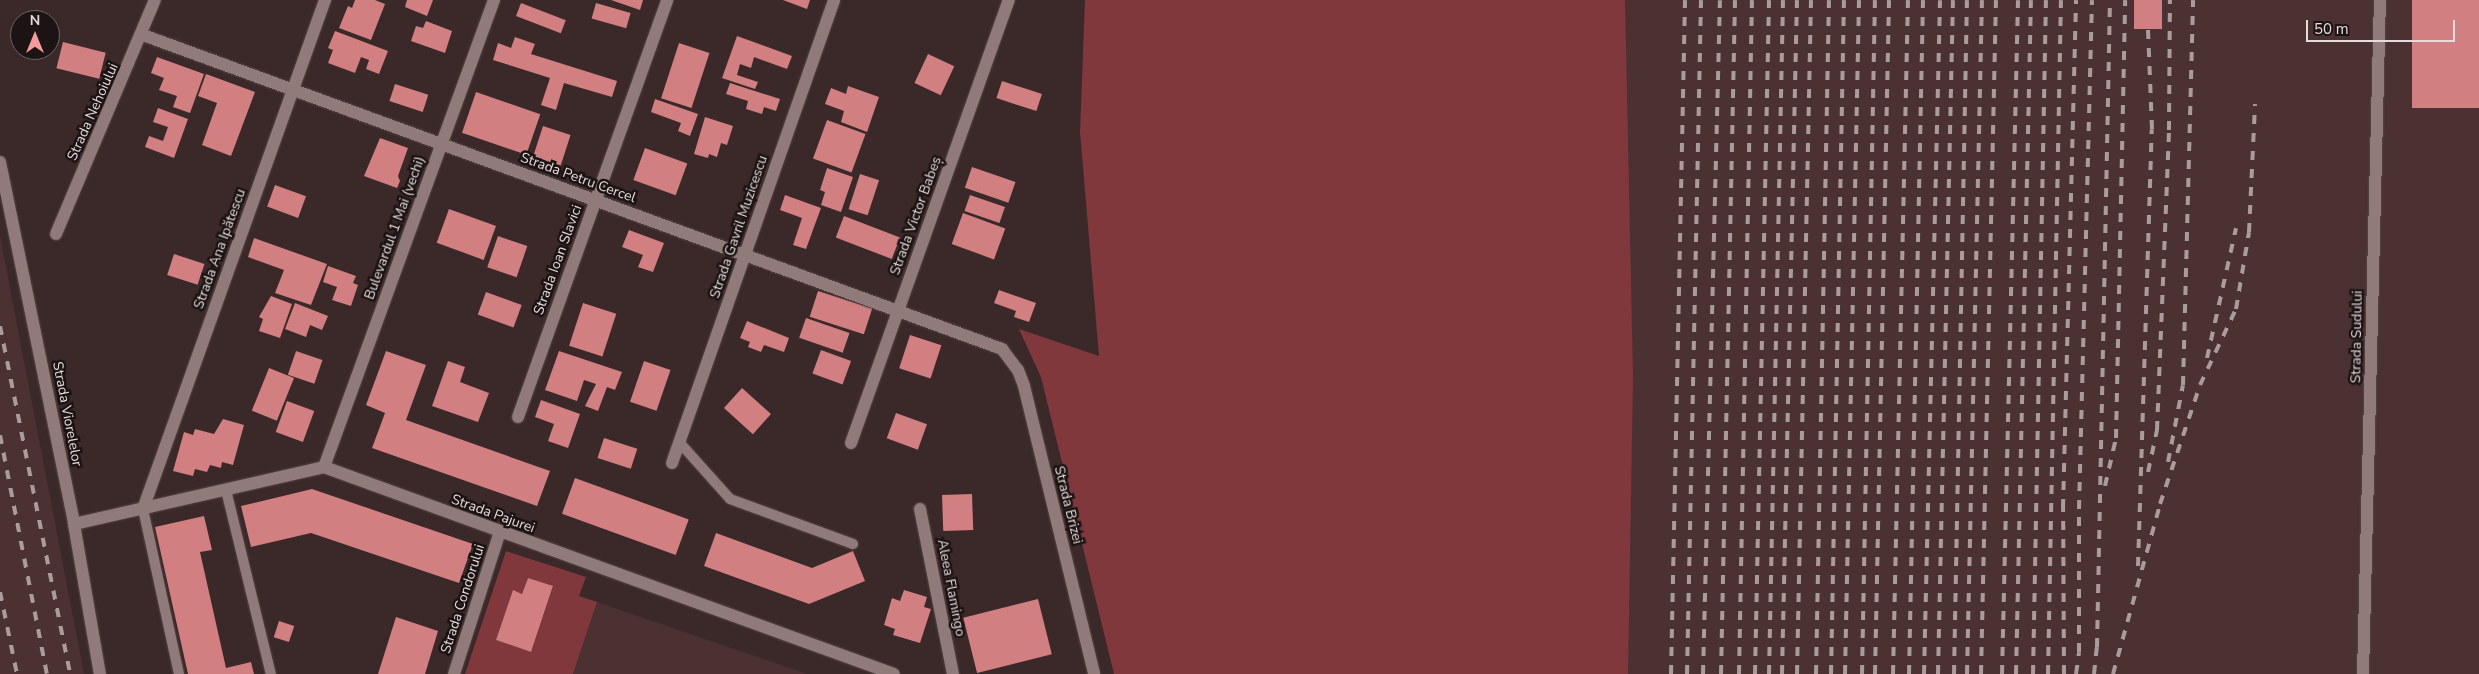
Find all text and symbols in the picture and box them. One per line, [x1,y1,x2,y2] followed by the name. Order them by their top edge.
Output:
[10,10,60,60] north arrow
[2309,10,2458,42] scale bar
[30,11,40,30] text: N
[2314,19,2349,39] text: 50 m
[64,61,122,163] street label: Strada Nehoiului
[518,149,638,207] street label: Strada Petru Cercel
[707,153,771,301] street label: Strada Gavril Muzicescu
[361,154,429,302] street label: Bulevardul 1 Mai (vechi)
[887,154,945,278] street label: Strada Victor Babeș
[190,187,250,311] street label: Strada Ana Ipătescu
[530,203,586,317] street label: Strada Ioan Slavici
[2348,290,2366,384] street label: Strada Sudului
[49,360,85,468] street label: Strada Viorelelor
[1050,464,1086,546] street label: Strada Brizei
[449,491,537,537] street label: Strada Pajurei
[933,538,969,638] street label: Aleea Flamingo
[437,542,489,656] street label: Strada Condorului

